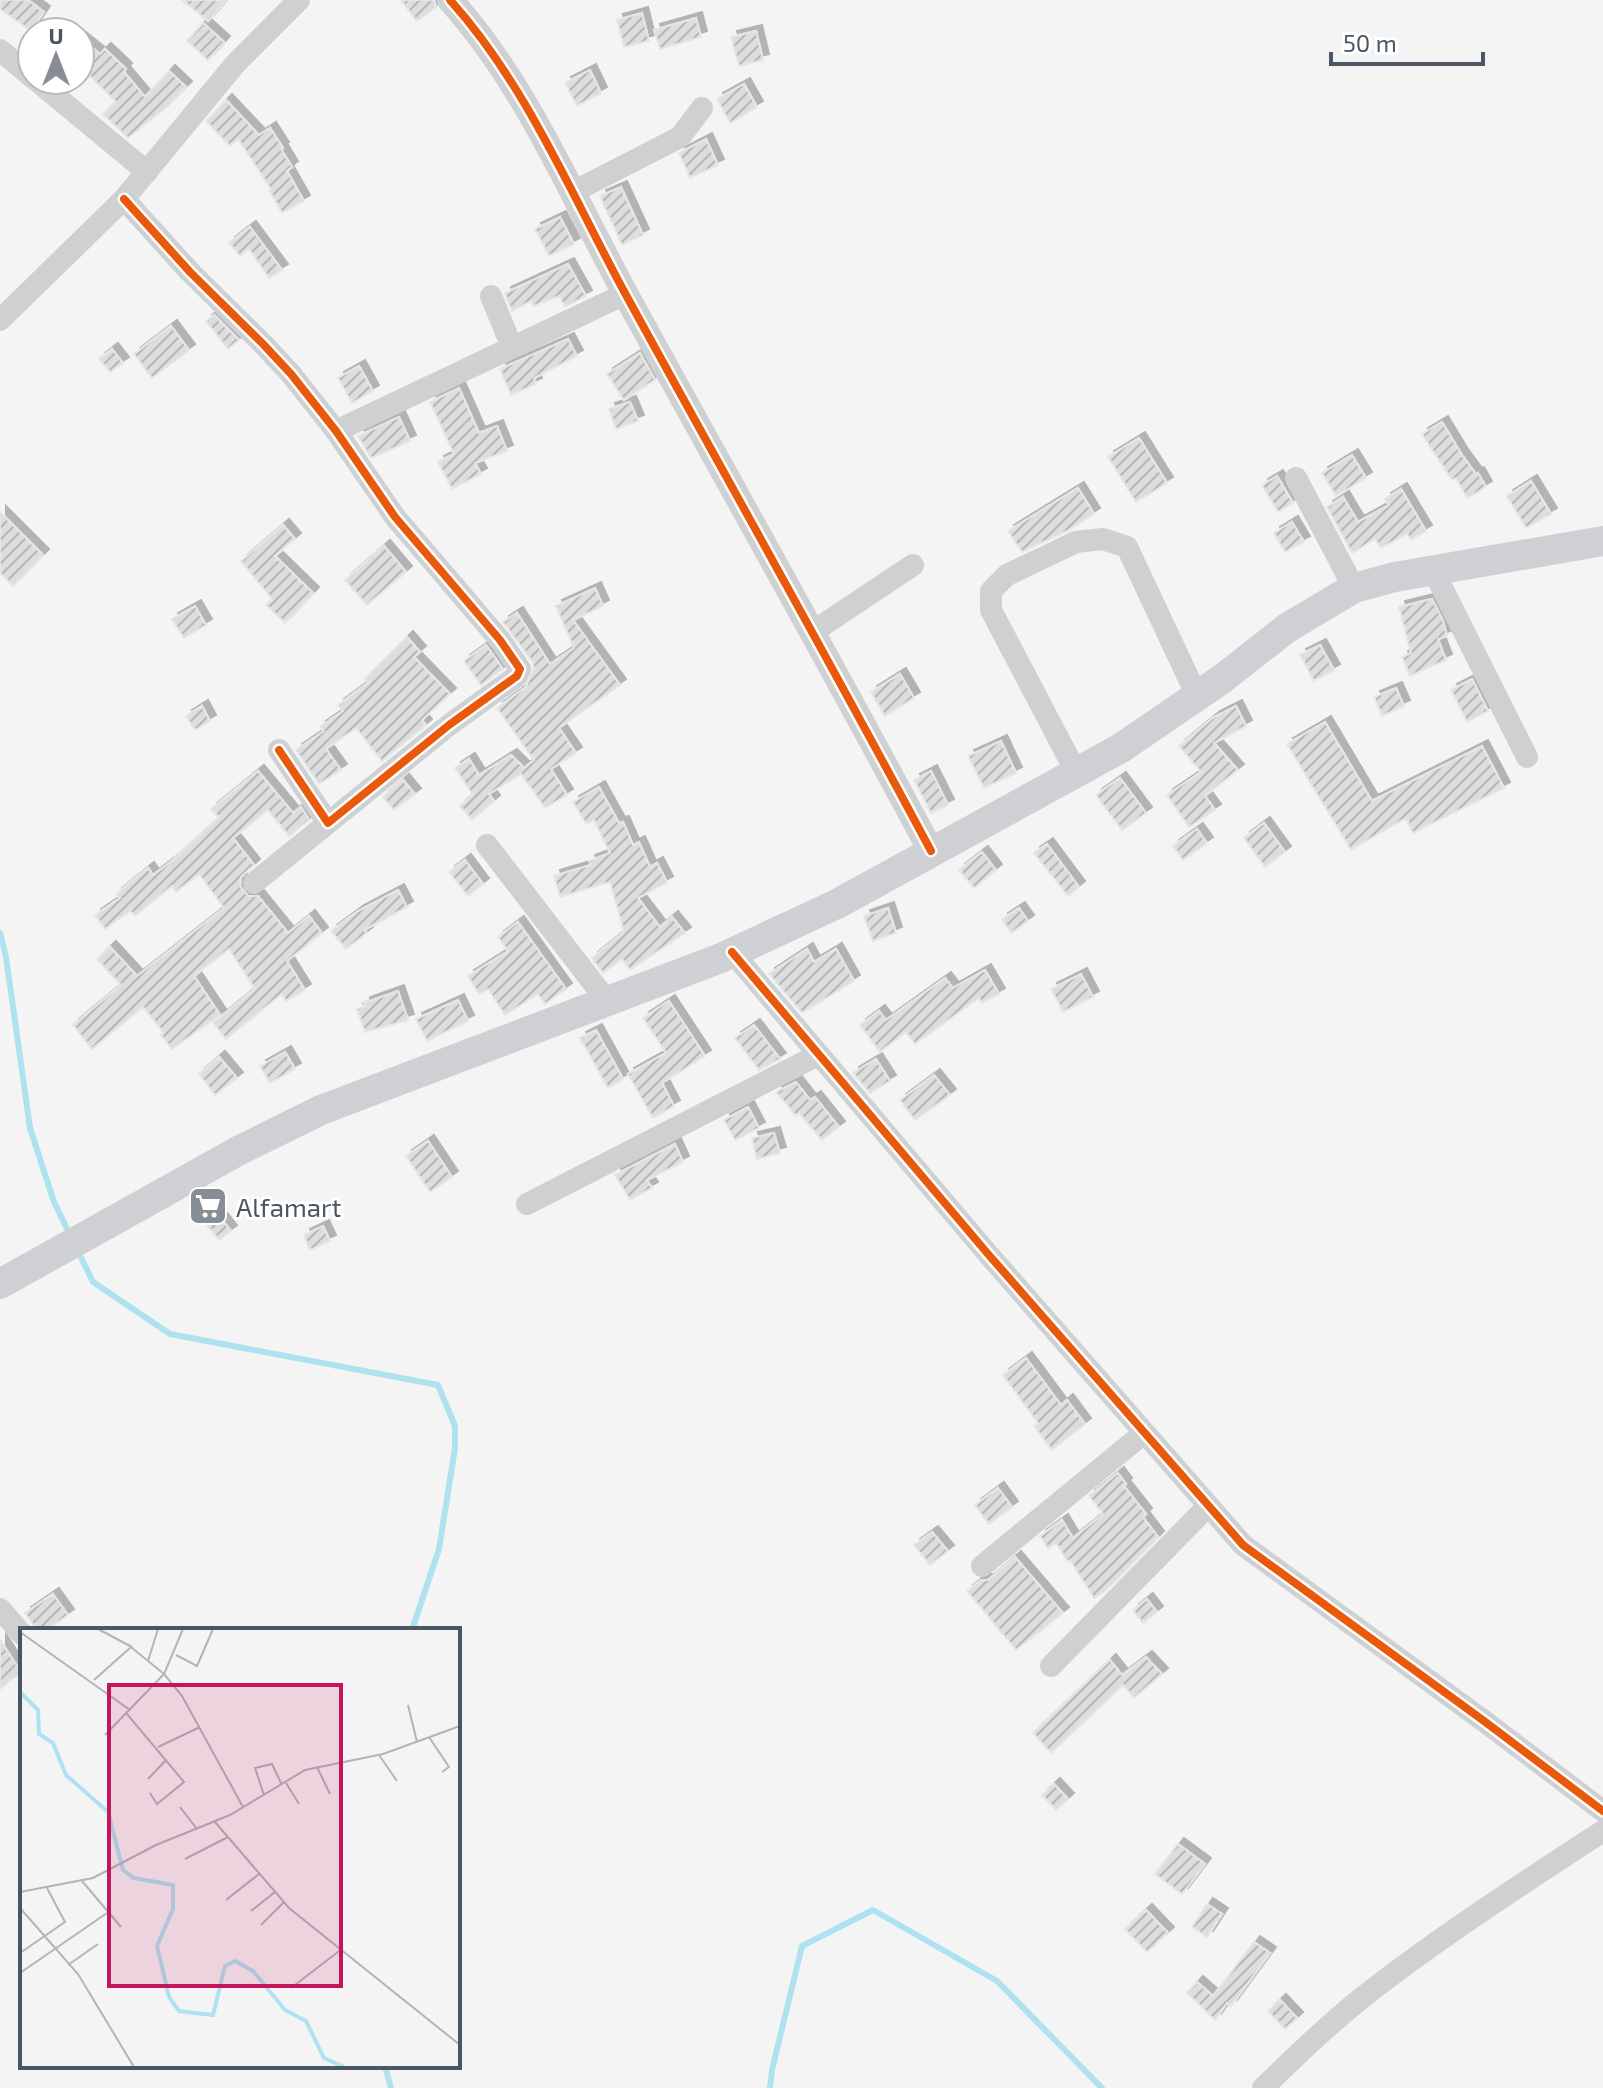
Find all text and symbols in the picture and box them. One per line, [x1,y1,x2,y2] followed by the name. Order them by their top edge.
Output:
[16,16,96,96] north arrow
[1331,16,1483,66] scale bar
[48,22,64,48] text: U
[1343,28,1397,57] text: 50 m
[187,1185,229,1227] supermarket icon: Alfamart
[236,1191,341,1222] place label: Alfamart
[20,1628,460,2068] inset map

